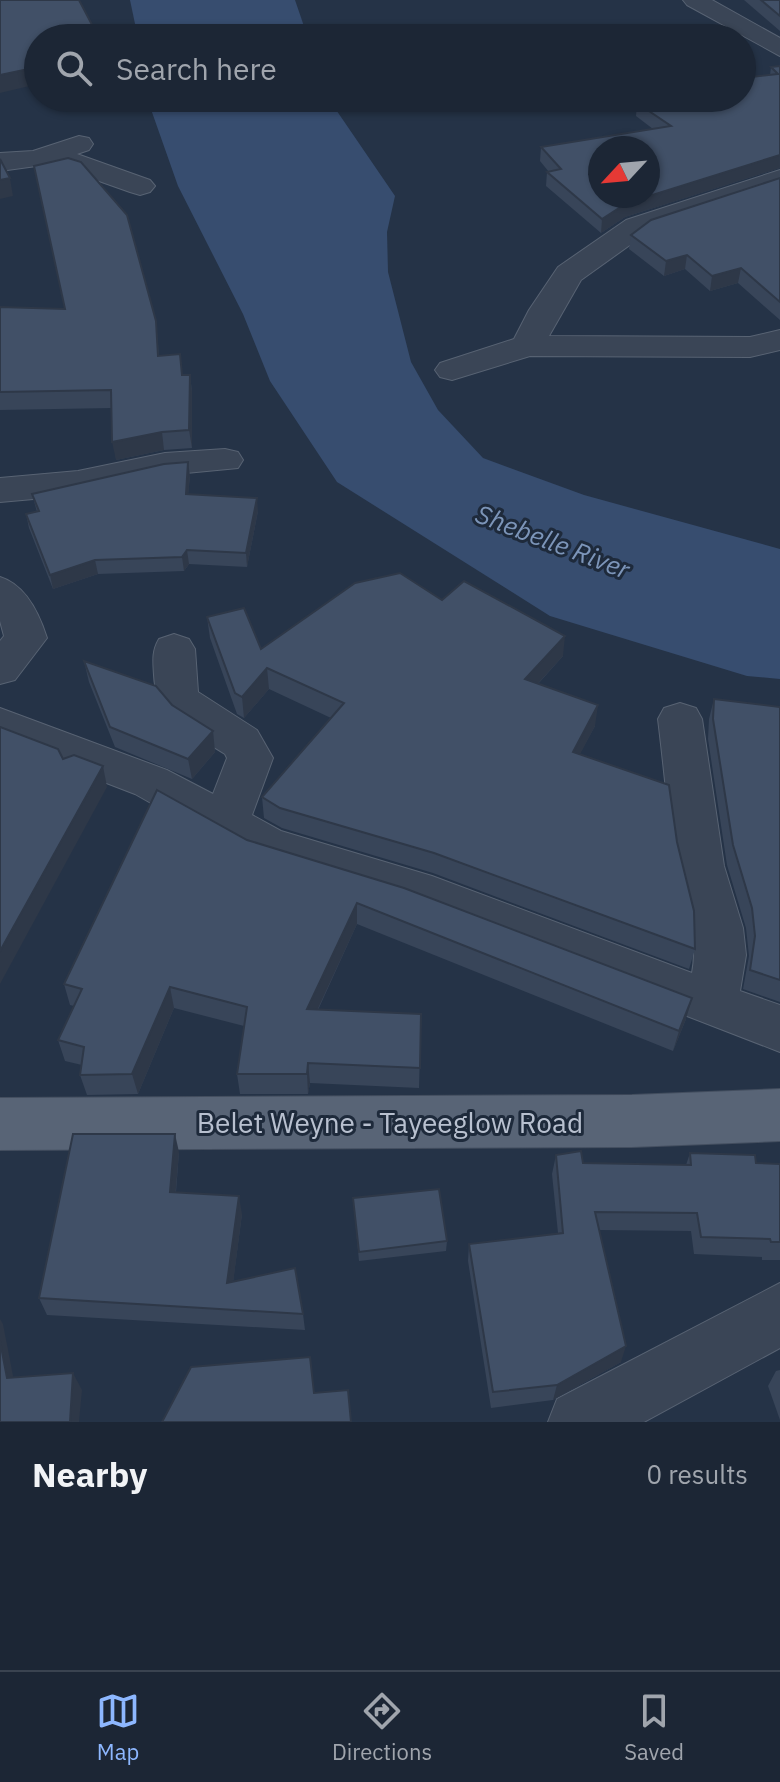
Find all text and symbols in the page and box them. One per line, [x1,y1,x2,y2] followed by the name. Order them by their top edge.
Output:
[24,24,756,112] search box
[52,46,96,90] icon: search
[116,49,277,88] text: Search here
[588,136,660,208] north arrow
[471,496,636,587] water label: Shebelle River
[197,1104,583,1141] street label: Belet Weyne - Tayeeglow Road
[32,1452,147,1496] text: Nearby
[646,1457,748,1491] text: 0 results
[96,1689,140,1766] tab: Map
[332,1689,432,1766] tab: Directions
[624,1689,684,1766] tab: Saved

